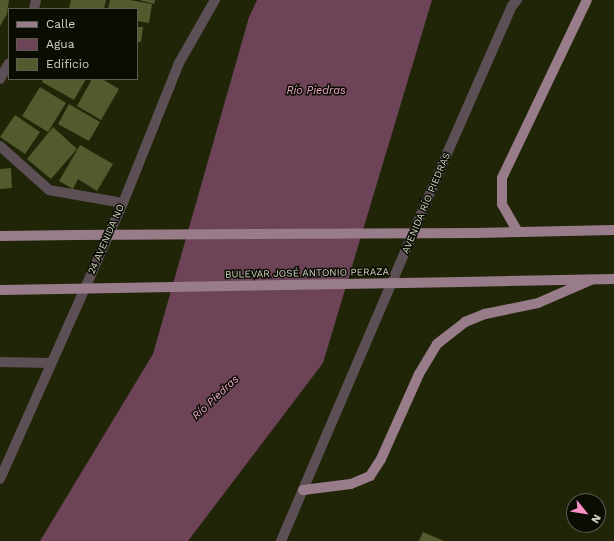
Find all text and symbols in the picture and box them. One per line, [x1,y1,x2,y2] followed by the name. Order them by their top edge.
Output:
[8,8,138,80] legend
[46,17,75,31] text: Calle
[46,37,75,51] text: Agua
[46,57,89,71] text: Edificio
[286,84,346,98] water label: Río Piedras
[399,151,453,255] street label: AVENIDA RÍO PIEDRAS
[85,202,127,276] street label: 24 AVENIDA NO
[224,266,390,280] street label: BULEVAR JOSÉ ANTONIO PERAZA
[190,373,242,423] water label: Río Piedras
[566,493,606,533] north arrow
[588,512,604,526] text: N

